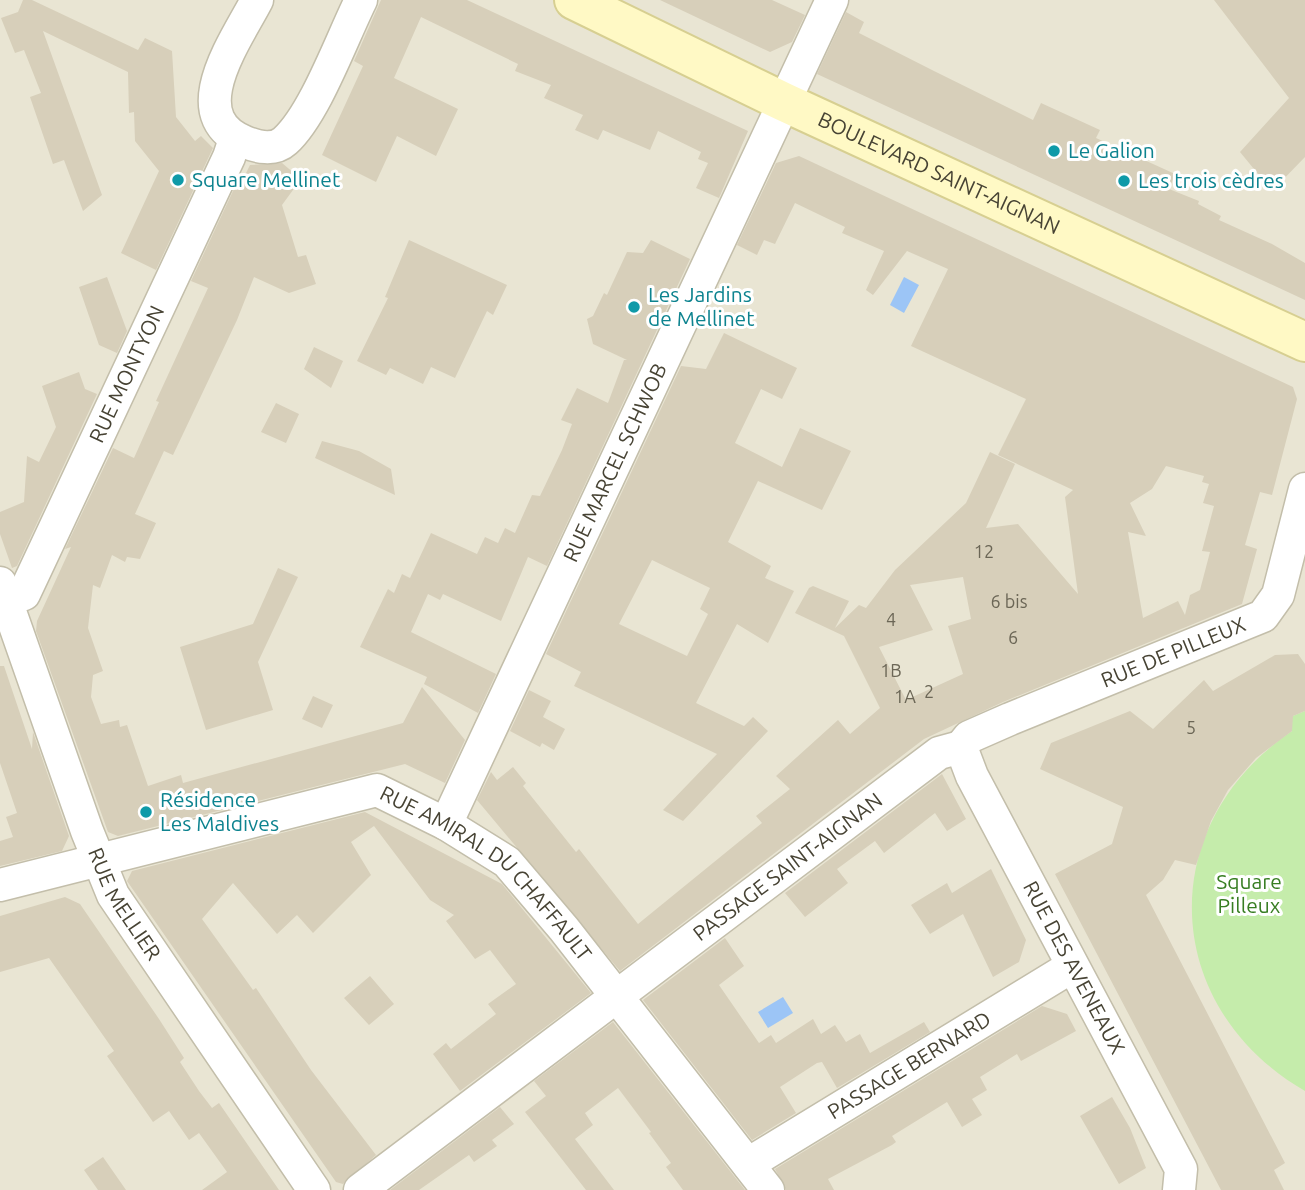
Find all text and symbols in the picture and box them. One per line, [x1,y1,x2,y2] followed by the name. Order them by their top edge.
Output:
[815,106,1064,239] street label: BOULEVARD SAINT-AIGNAN
[1068,138,1155,162] place label: Le Galion
[1046,143,1062,159] marker: Le Galion
[192,167,340,191] place label: Square Mellinet
[1138,168,1284,192] place label: Les trois cèdres
[170,172,186,188] marker: Square Mellinet
[1116,173,1132,189] marker: Les trois cèdres
[648,282,754,330] place label: Les Jardins de Mellinet
[626,299,642,315] marker: Les Jardins de Mellinet
[84,301,169,446] street label: RUE MONTYON
[558,359,671,565] street label: RUE MARCEL SCHWOB
[974,541,994,561] house number: 12
[991,591,1028,611] house number: 6 bis
[886,609,896,629] house number: 4
[1097,611,1249,692] street label: RUE DE PILLEUX
[1008,627,1018,647] house number: 6
[880,660,902,680] house number: 1B
[924,681,934,701] house number: 2
[894,686,916,706] house number: 1A
[1186,717,1196,737] house number: 5
[376,780,597,965] street label: RUE AMIRAL DU CHAFFAULT
[160,787,279,835] place label: Résidence Les Maldives
[688,787,886,945] street label: PASSAGE SAINT-AIGNAN
[138,804,154,820] marker: Résidence Les Maldives
[84,844,167,964] street label: RUE MELLIER
[1216,869,1282,917] park label: Square Pilleux
[1019,877,1131,1058] street label: RUE DES AVENEAUX
[823,1006,995,1124] street label: PASSAGE BERNARD

